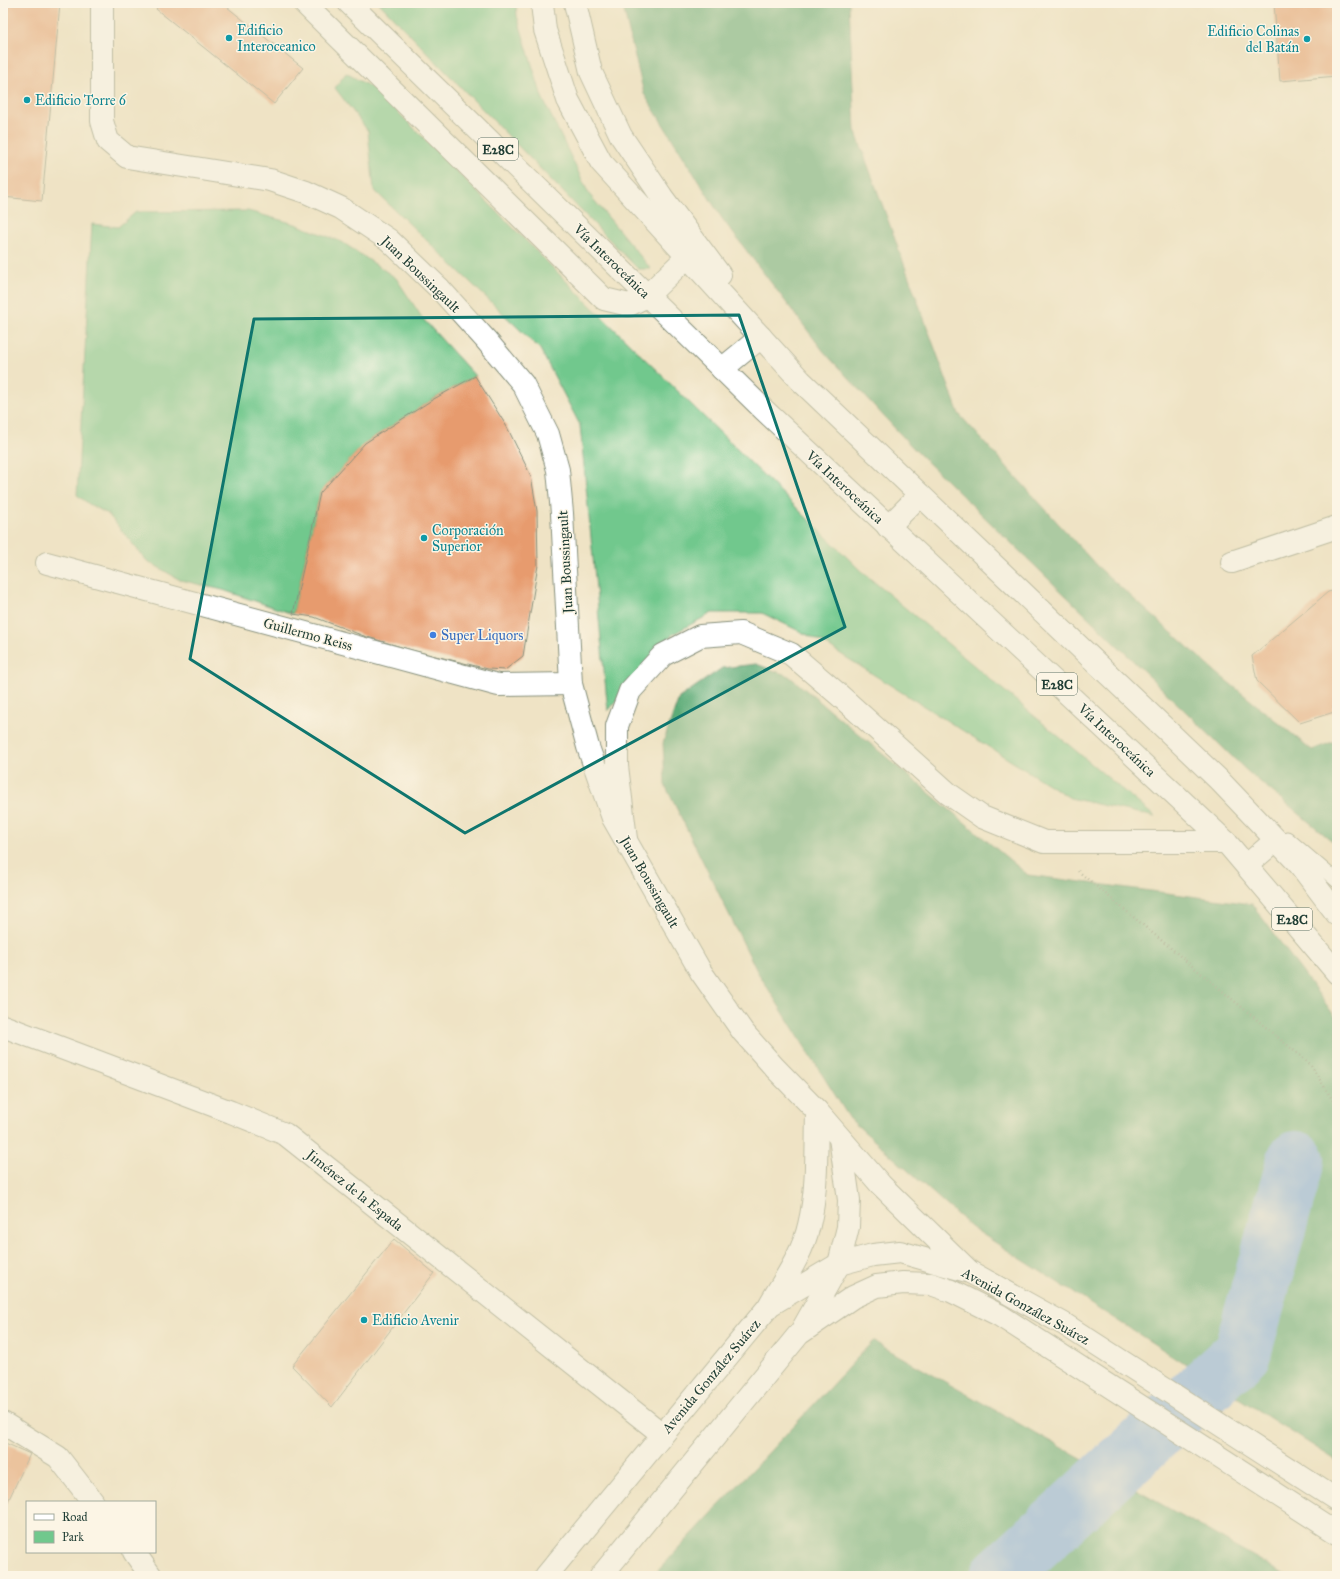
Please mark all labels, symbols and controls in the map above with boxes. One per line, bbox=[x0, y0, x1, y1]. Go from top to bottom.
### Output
place label: Edificio Interoceanico bbox=[237, 22, 316, 55]
place label: Edificio Colinas del Batán bbox=[1207, 23, 1299, 56]
marker: Edificio Interoceanico bbox=[224, 33, 234, 43]
marker: Edificio Colinas del Batán bbox=[1302, 34, 1312, 44]
place label: Edificio Torre 6 bbox=[35, 92, 127, 109]
marker: Edificio Torre 6 bbox=[22, 95, 32, 105]
road number: E28C bbox=[478, 138, 518, 160]
street label: Vía Interoceánica bbox=[569, 220, 653, 302]
street label: Juan Boussingault bbox=[375, 231, 464, 317]
street label: Vía Interoceánica bbox=[802, 447, 887, 528]
street label: Juan Boussingault bbox=[554, 510, 578, 616]
place label: Corporación Superior bbox=[432, 522, 504, 555]
marker: Corporación Superior bbox=[419, 533, 429, 543]
street label: Guillermo Reiss bbox=[261, 614, 354, 655]
place label: Super Liquors bbox=[441, 627, 523, 645]
marker: Super Liquors bbox=[428, 630, 438, 640]
road number: E28C bbox=[1037, 673, 1077, 695]
street label: Vía Interoceánica bbox=[1074, 700, 1159, 781]
street label: Juan Boussingault bbox=[614, 831, 683, 932]
road number: E28C bbox=[1272, 908, 1312, 930]
street label: Jiménez de la Espada bbox=[301, 1145, 407, 1235]
street label: Avenida González Suárez bbox=[958, 1264, 1093, 1349]
place label: Edificio Avenir bbox=[372, 1312, 460, 1329]
marker: Edificio Avenir bbox=[359, 1315, 369, 1325]
street label: Avenida González Suárez bbox=[658, 1315, 764, 1438]
legend bbox=[26, 1501, 156, 1553]
text: Road bbox=[62, 1510, 88, 1524]
text: Park bbox=[62, 1530, 84, 1544]

